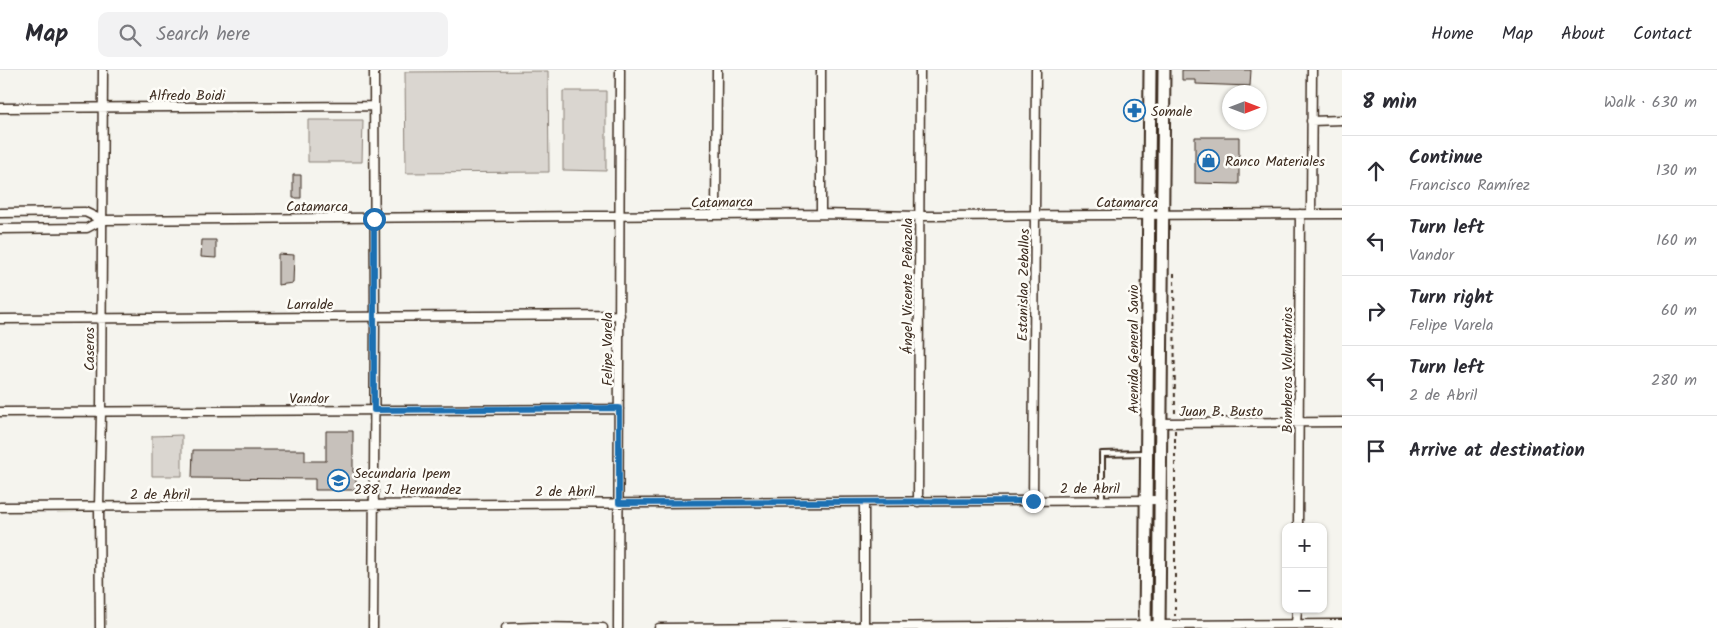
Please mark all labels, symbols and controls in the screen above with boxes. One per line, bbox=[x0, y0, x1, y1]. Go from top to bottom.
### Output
search box bbox=[98, 12, 448, 57]
text: Map bbox=[25, 15, 68, 54]
text: Search here bbox=[156, 20, 250, 50]
text: Home bbox=[1431, 20, 1474, 49]
text: Map bbox=[1502, 20, 1533, 49]
text: About bbox=[1561, 20, 1605, 49]
text: Contact bbox=[1633, 20, 1692, 49]
icon: search bbox=[116, 21, 144, 49]
street label: Alfredo Boidi bbox=[149, 85, 226, 107]
north arrow bbox=[1222, 85, 1267, 130]
text: 8 min bbox=[1362, 86, 1417, 119]
text: Walk · 630 m bbox=[1604, 90, 1697, 115]
pharmacy icon: Somale bbox=[1123, 99, 1147, 123]
place label: Somale bbox=[1151, 101, 1193, 123]
text: Continue bbox=[1409, 143, 1482, 173]
shop icon: Ranco Materiales bbox=[1197, 149, 1221, 173]
place label: Ranco Materiales bbox=[1225, 151, 1325, 173]
icon: ahead bbox=[1362, 157, 1390, 185]
text: 130 m bbox=[1656, 158, 1697, 183]
text: Francisco Ramírez bbox=[1409, 173, 1530, 198]
street label: Catamarca bbox=[691, 191, 753, 215]
street label: Catamarca bbox=[1096, 192, 1158, 214]
street label: Catamarca bbox=[286, 196, 348, 218]
route start bbox=[363, 208, 386, 231]
text: Turn left bbox=[1409, 213, 1484, 243]
street label: Ángel Vicente Peñazola bbox=[897, 218, 919, 354]
icon: left bbox=[1362, 227, 1390, 255]
street label: Estanislao Zeballos bbox=[1012, 228, 1036, 342]
text: 160 m bbox=[1656, 228, 1697, 253]
text: Vandor bbox=[1409, 243, 1454, 268]
text: Turn right bbox=[1409, 283, 1494, 313]
street label: Avenida General Savio bbox=[1123, 284, 1145, 414]
street label: Larralde bbox=[287, 294, 334, 316]
icon: right bbox=[1362, 297, 1390, 325]
text: 60 m bbox=[1661, 298, 1697, 323]
street label: Bomberos Voluntarios bbox=[1277, 307, 1299, 433]
street label: Felipe Varela bbox=[597, 312, 619, 386]
text: Felipe Varela bbox=[1409, 313, 1494, 338]
street label: Caseros bbox=[79, 327, 101, 371]
text: Turn left bbox=[1409, 353, 1484, 383]
icon: left bbox=[1362, 367, 1390, 395]
text: 280 m bbox=[1651, 368, 1697, 393]
text: 2 de Abril bbox=[1409, 383, 1477, 408]
street label: Vandor bbox=[289, 388, 330, 410]
street label: Juan B. Busto bbox=[1179, 401, 1263, 423]
text: Arrive at destination bbox=[1409, 436, 1585, 466]
icon: arrive bbox=[1362, 437, 1390, 465]
place label: Secundaria Ipem 288 J. Hernandez bbox=[354, 463, 461, 501]
school or university icon: Secundaria Ipem 288 J. Hernandez bbox=[326, 469, 350, 493]
street label: 2 de Abril bbox=[1060, 478, 1121, 500]
street label: 2 de Abril bbox=[535, 481, 596, 503]
street label: 2 de Abril bbox=[130, 484, 191, 506]
route end bbox=[1022, 490, 1045, 513]
map controls bbox=[1282, 523, 1327, 613]
button: + bbox=[1282, 523, 1327, 568]
button: − bbox=[1282, 568, 1327, 613]

